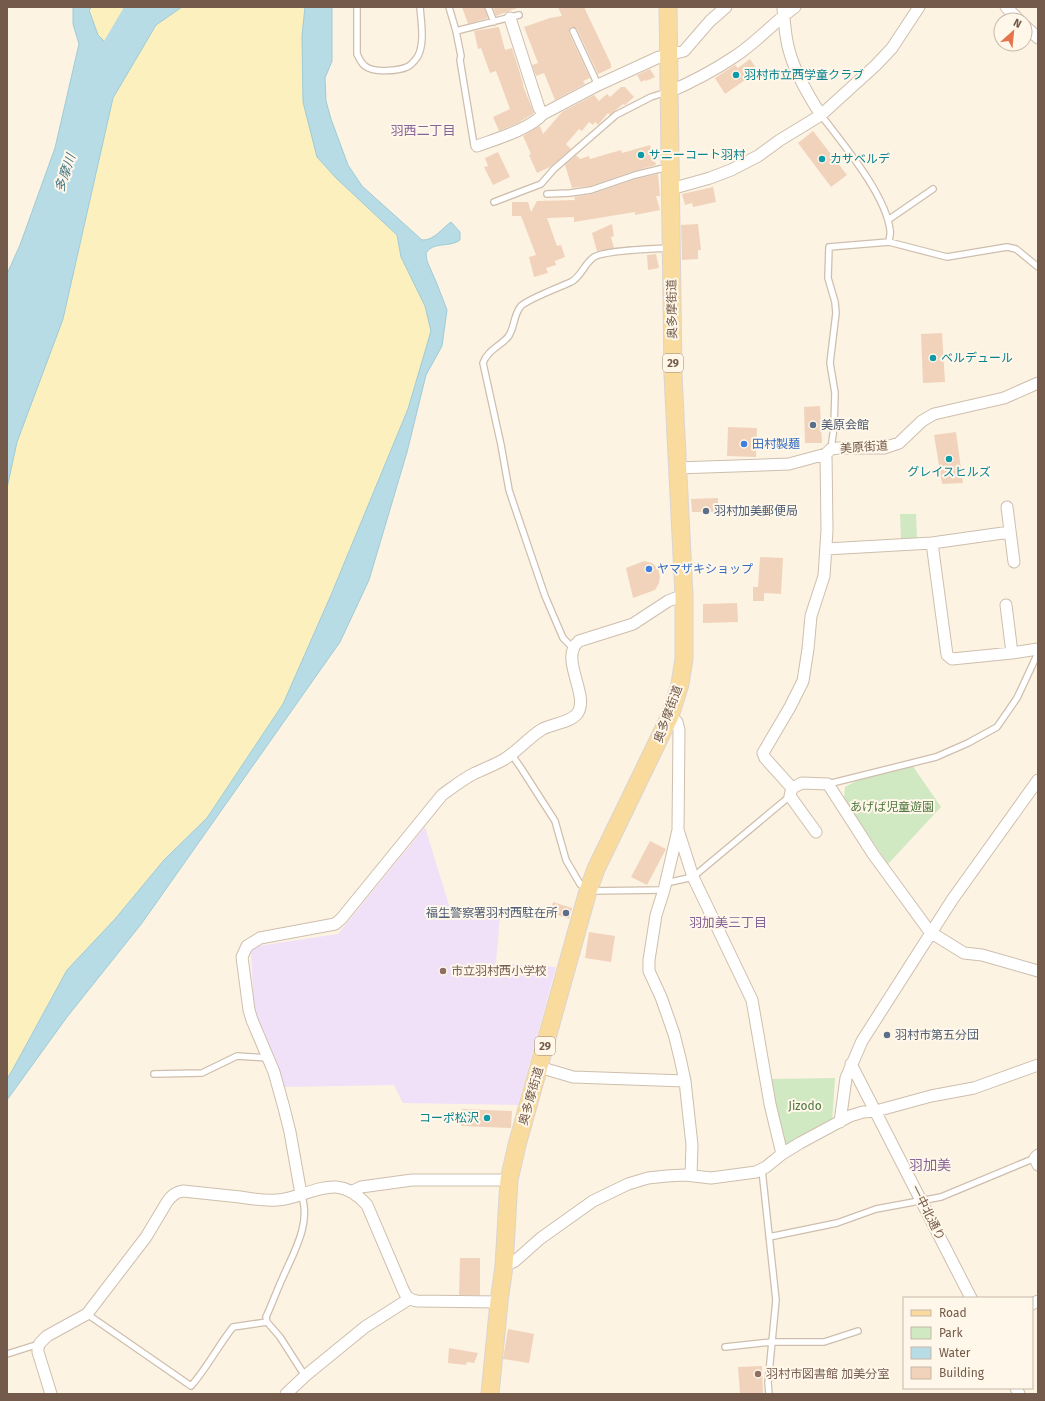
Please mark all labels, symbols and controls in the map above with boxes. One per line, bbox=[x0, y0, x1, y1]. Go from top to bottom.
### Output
north arrow bbox=[993, 12, 1033, 52]
text: N bbox=[1011, 16, 1024, 31]
place label: 羽村市立西学童クラブ bbox=[744, 68, 864, 82]
marker: 羽村市立西学童クラブ bbox=[731, 70, 741, 80]
district label: 羽西二丁目 bbox=[390, 123, 456, 138]
place label: サニーコート羽村 bbox=[649, 148, 746, 162]
water label: 多摩川 bbox=[52, 150, 79, 194]
marker: サニーコート羽村 bbox=[636, 150, 646, 160]
place label: カサベルデ bbox=[830, 152, 890, 166]
marker: カサベルデ bbox=[817, 154, 827, 164]
street label: 奥多摩街道 bbox=[664, 279, 680, 339]
place label: ベルデュール bbox=[941, 351, 1013, 365]
marker: ベルデュール bbox=[928, 353, 938, 363]
road number: 29 bbox=[663, 354, 683, 372]
place label: 美原会館 bbox=[821, 418, 869, 432]
marker: 美原会館 bbox=[808, 420, 818, 430]
place label: 田村製麺 bbox=[752, 437, 800, 451]
street label: 美原街道 bbox=[840, 438, 888, 456]
marker: 田村製麺 bbox=[739, 439, 749, 449]
marker: グレイスヒルズ bbox=[944, 454, 954, 464]
place label: グレイスヒルズ bbox=[907, 465, 991, 479]
place label: 羽村加美郵便局 bbox=[714, 504, 798, 518]
marker: 羽村加美郵便局 bbox=[701, 506, 711, 516]
place label: ヤマザキショップ bbox=[657, 562, 753, 576]
marker: ヤマザキショップ bbox=[644, 564, 654, 574]
street label: 奥多摩街道 bbox=[651, 683, 685, 745]
park label: あげば児童遊園 bbox=[850, 800, 934, 814]
place label: 福生警察署羽村西駐在所 bbox=[426, 906, 558, 920]
marker: 福生警察署羽村西駐在所 bbox=[561, 908, 571, 918]
district label: 羽加美三丁目 bbox=[689, 915, 767, 930]
place label: 市立羽村西小学校 bbox=[451, 964, 547, 978]
marker: 市立羽村西小学校 bbox=[438, 966, 448, 976]
place label: 羽村市第五分団 bbox=[895, 1028, 979, 1042]
marker: 羽村市第五分団 bbox=[882, 1030, 892, 1040]
road number: 29 bbox=[535, 1037, 555, 1055]
street label: 奥多摩街道 bbox=[516, 1065, 546, 1127]
park label: Jizodo bbox=[788, 1099, 822, 1113]
place label: コーポ松沢 bbox=[419, 1111, 479, 1125]
marker: コーポ松沢 bbox=[482, 1113, 492, 1123]
district label: 羽加美 bbox=[909, 1157, 951, 1174]
street label: 一中北通り bbox=[908, 1183, 948, 1243]
legend bbox=[903, 1297, 1033, 1389]
text: Road bbox=[939, 1306, 967, 1320]
text: Park bbox=[939, 1326, 963, 1340]
text: Water bbox=[939, 1346, 971, 1360]
text: Building bbox=[939, 1366, 985, 1380]
place label: 羽村市図書館 加美分室 bbox=[766, 1367, 889, 1381]
marker: 羽村市図書館 加美分室 bbox=[753, 1369, 763, 1379]

